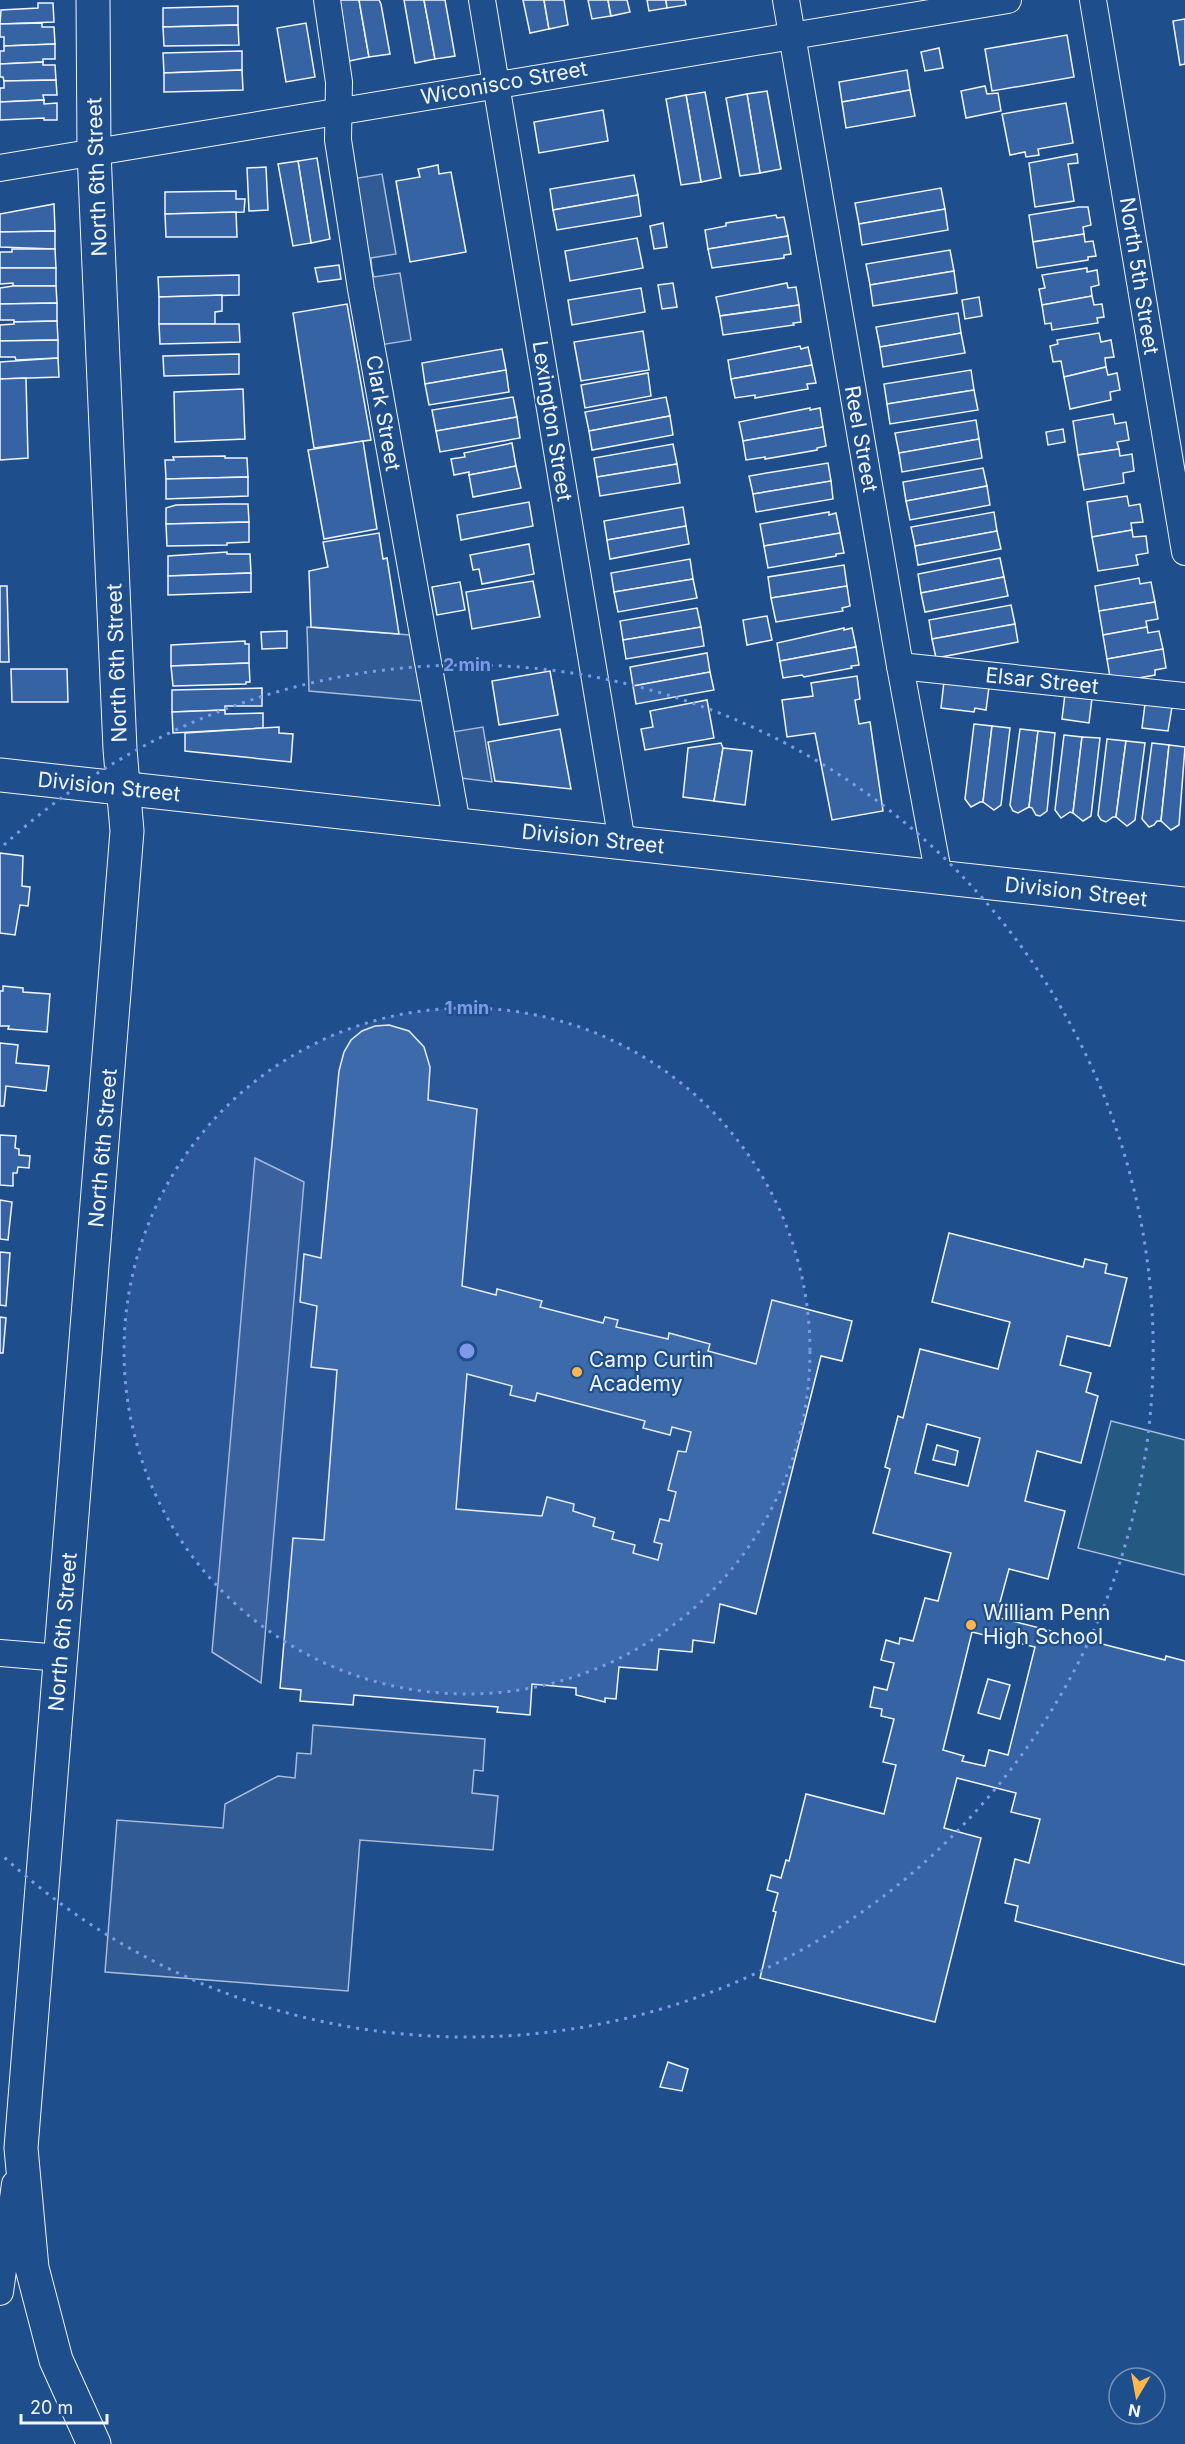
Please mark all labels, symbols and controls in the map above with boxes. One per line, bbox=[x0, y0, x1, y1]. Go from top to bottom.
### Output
street label: Wiconisco Street bbox=[419, 56, 589, 109]
street label: North 6th Street bbox=[81, 97, 112, 257]
street label: North 5th Street bbox=[1115, 195, 1164, 357]
street label: Lexington Street bbox=[527, 339, 578, 503]
street label: Clark Street bbox=[361, 353, 406, 473]
street label: Reel Street bbox=[840, 384, 883, 494]
street label: North 6th Street bbox=[101, 583, 132, 743]
text: 2 min bbox=[443, 654, 491, 675]
street label: Elsar Street bbox=[984, 662, 1100, 699]
street label: Division Street bbox=[36, 767, 182, 806]
street label: Division Street bbox=[520, 819, 666, 858]
street label: Division Street bbox=[1003, 872, 1149, 911]
text: 1 min bbox=[445, 997, 489, 1018]
street label: North 6th Street bbox=[83, 1067, 122, 1228]
centre of rings bbox=[457, 1341, 477, 1361]
place label: Camp Curtin Academy bbox=[589, 1347, 714, 1396]
marker: Camp Curtin Academy bbox=[570, 1365, 584, 1379]
street label: North 6th Street bbox=[43, 1551, 82, 1712]
place label: William Penn High School bbox=[983, 1600, 1111, 1649]
marker: William Penn High School bbox=[964, 1618, 978, 1632]
north arrow bbox=[1107, 2366, 1167, 2426]
scale bar bbox=[21, 2387, 106, 2425]
text: 20 m bbox=[30, 2397, 73, 2418]
text: N bbox=[1127, 2400, 1142, 2422]

